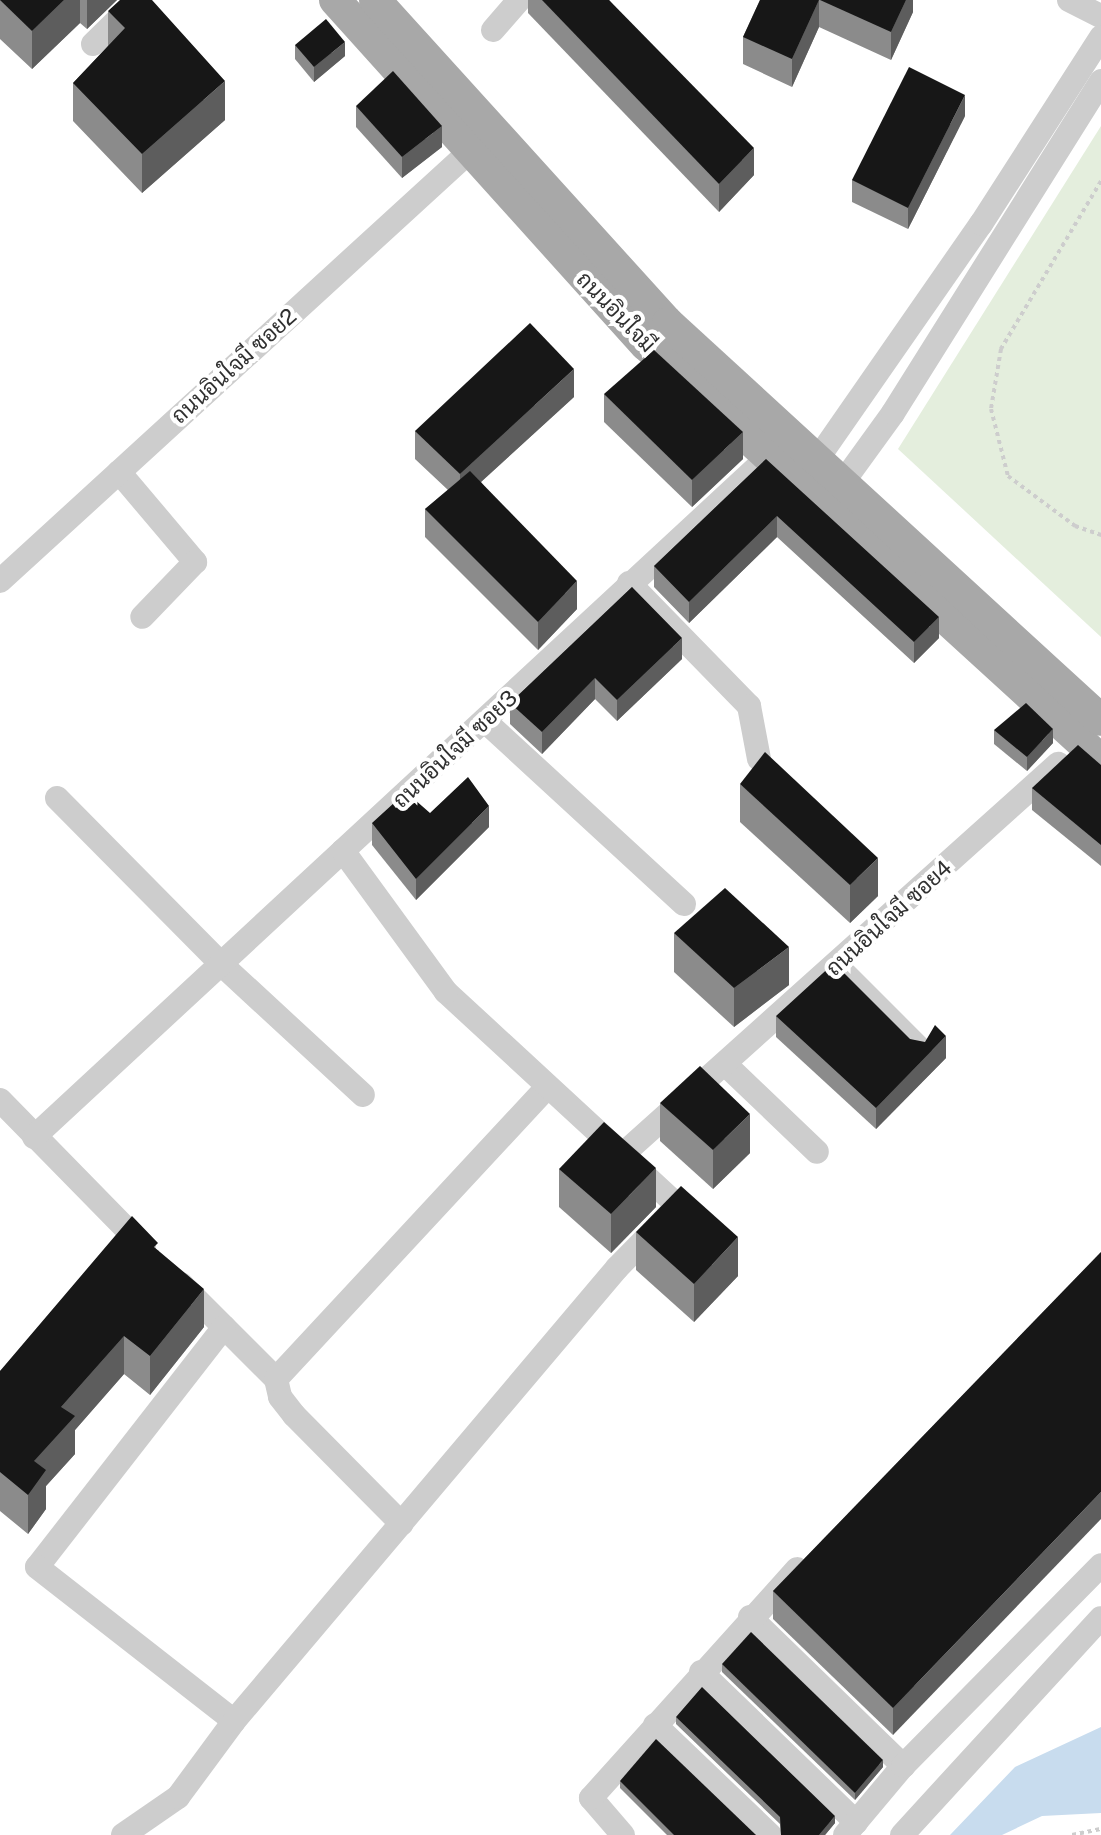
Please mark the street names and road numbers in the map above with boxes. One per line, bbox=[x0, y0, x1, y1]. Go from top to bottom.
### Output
street label: ถนนอินใจมี bbox=[571, 266, 661, 358]
street label: ถนนอินใจมี ซอย2 bbox=[166, 303, 302, 429]
street label: ถนนอินใจมี ซอย3 bbox=[387, 685, 523, 813]
street label: ถนนอินใจมี ซอย4 bbox=[821, 855, 957, 981]

